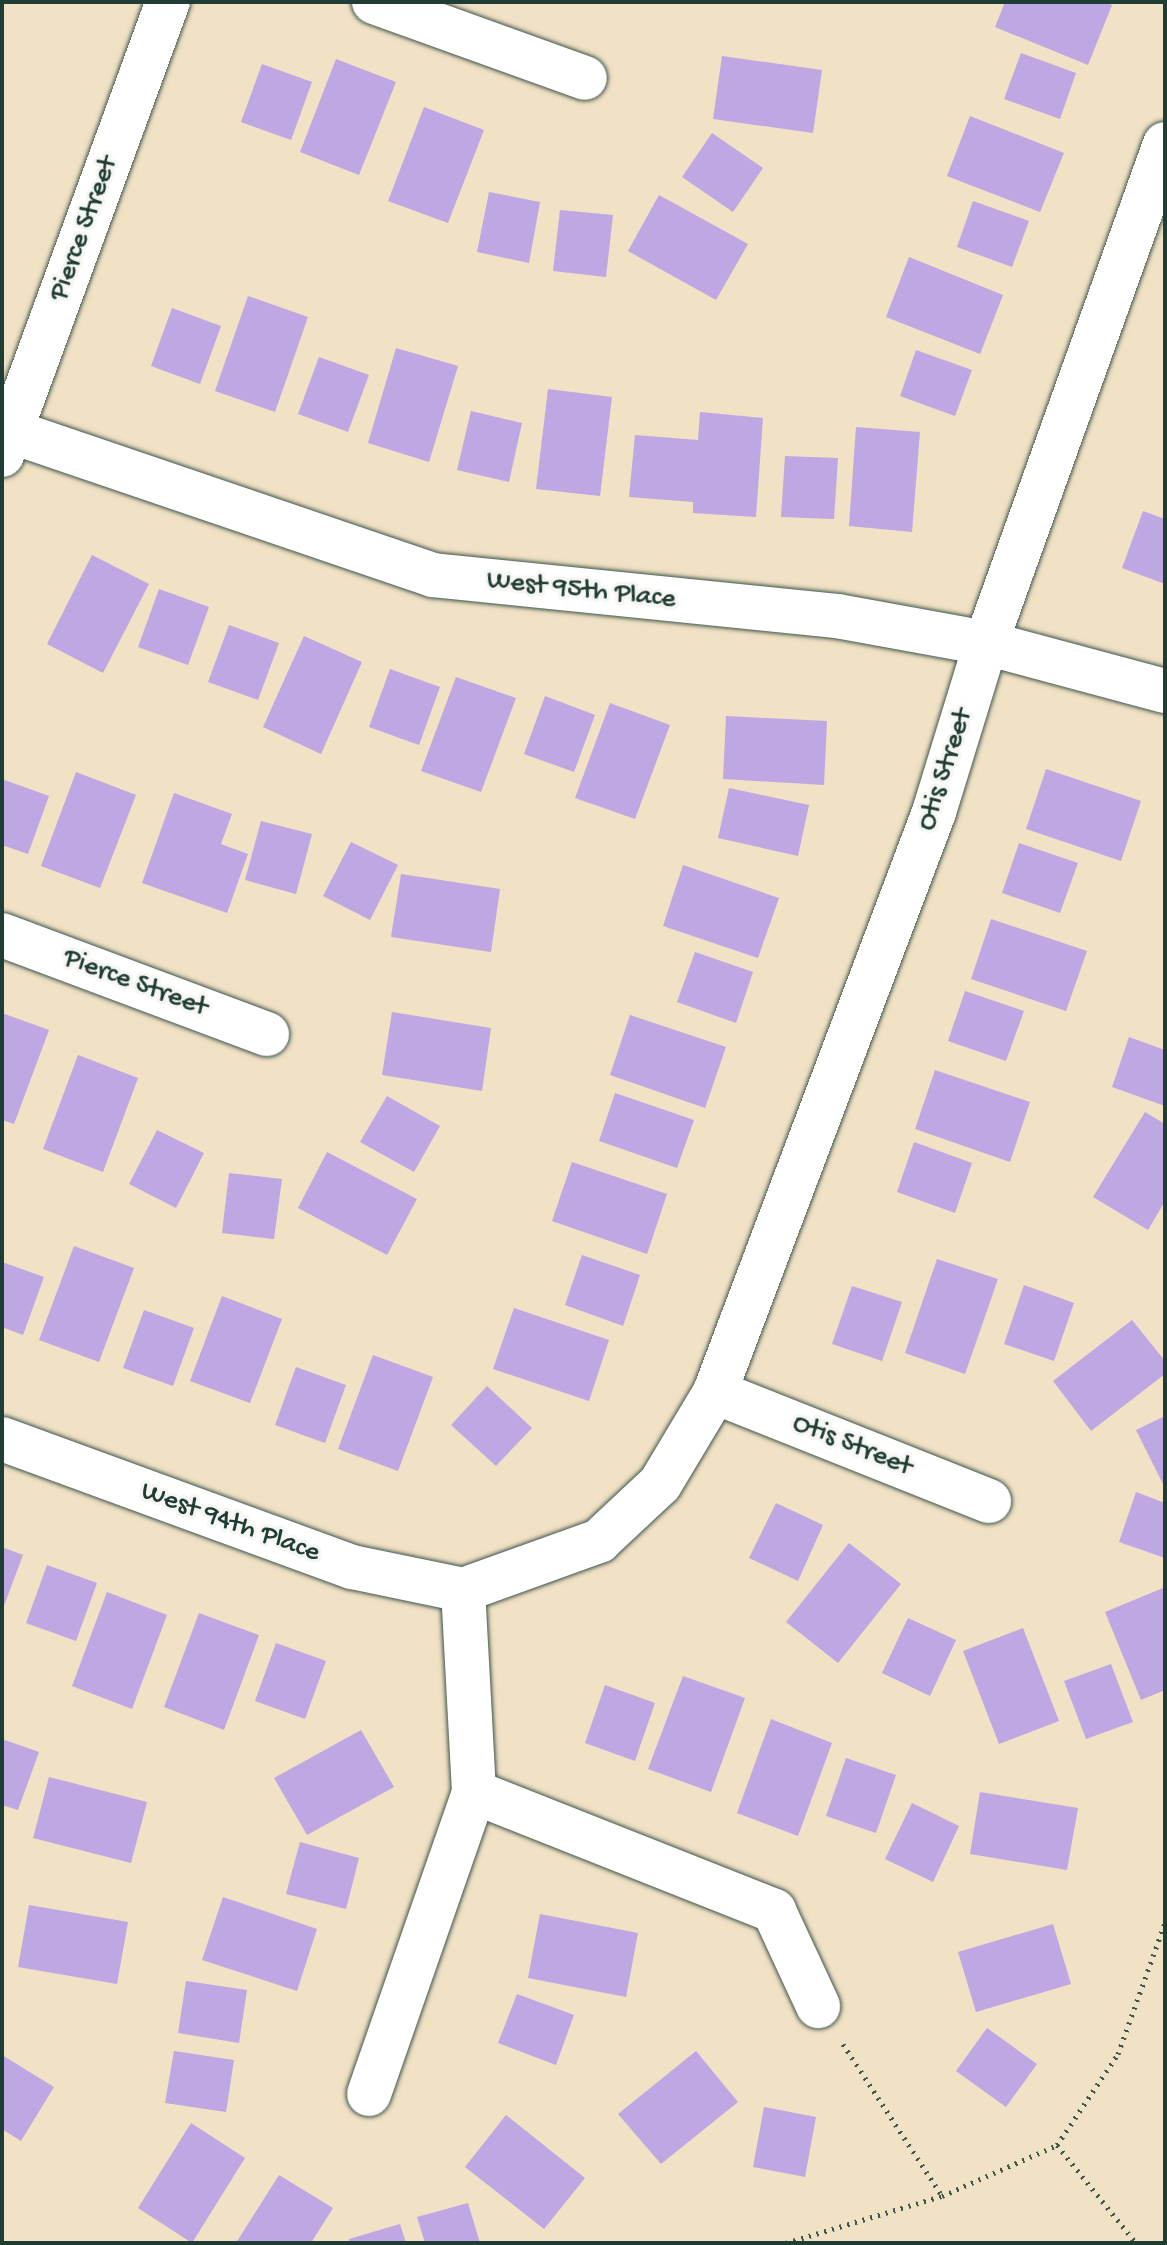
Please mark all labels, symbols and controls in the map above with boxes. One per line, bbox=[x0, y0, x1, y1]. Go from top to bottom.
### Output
street label: Pierce Street bbox=[43, 152, 127, 306]
street label: West 95th Place bbox=[485, 564, 677, 618]
street label: Otis Street bbox=[911, 705, 981, 835]
street label: Pierce Street bbox=[58, 942, 212, 1026]
street label: Otis Street bbox=[787, 1407, 917, 1485]
street label: West 94th Place bbox=[136, 1475, 324, 1571]

